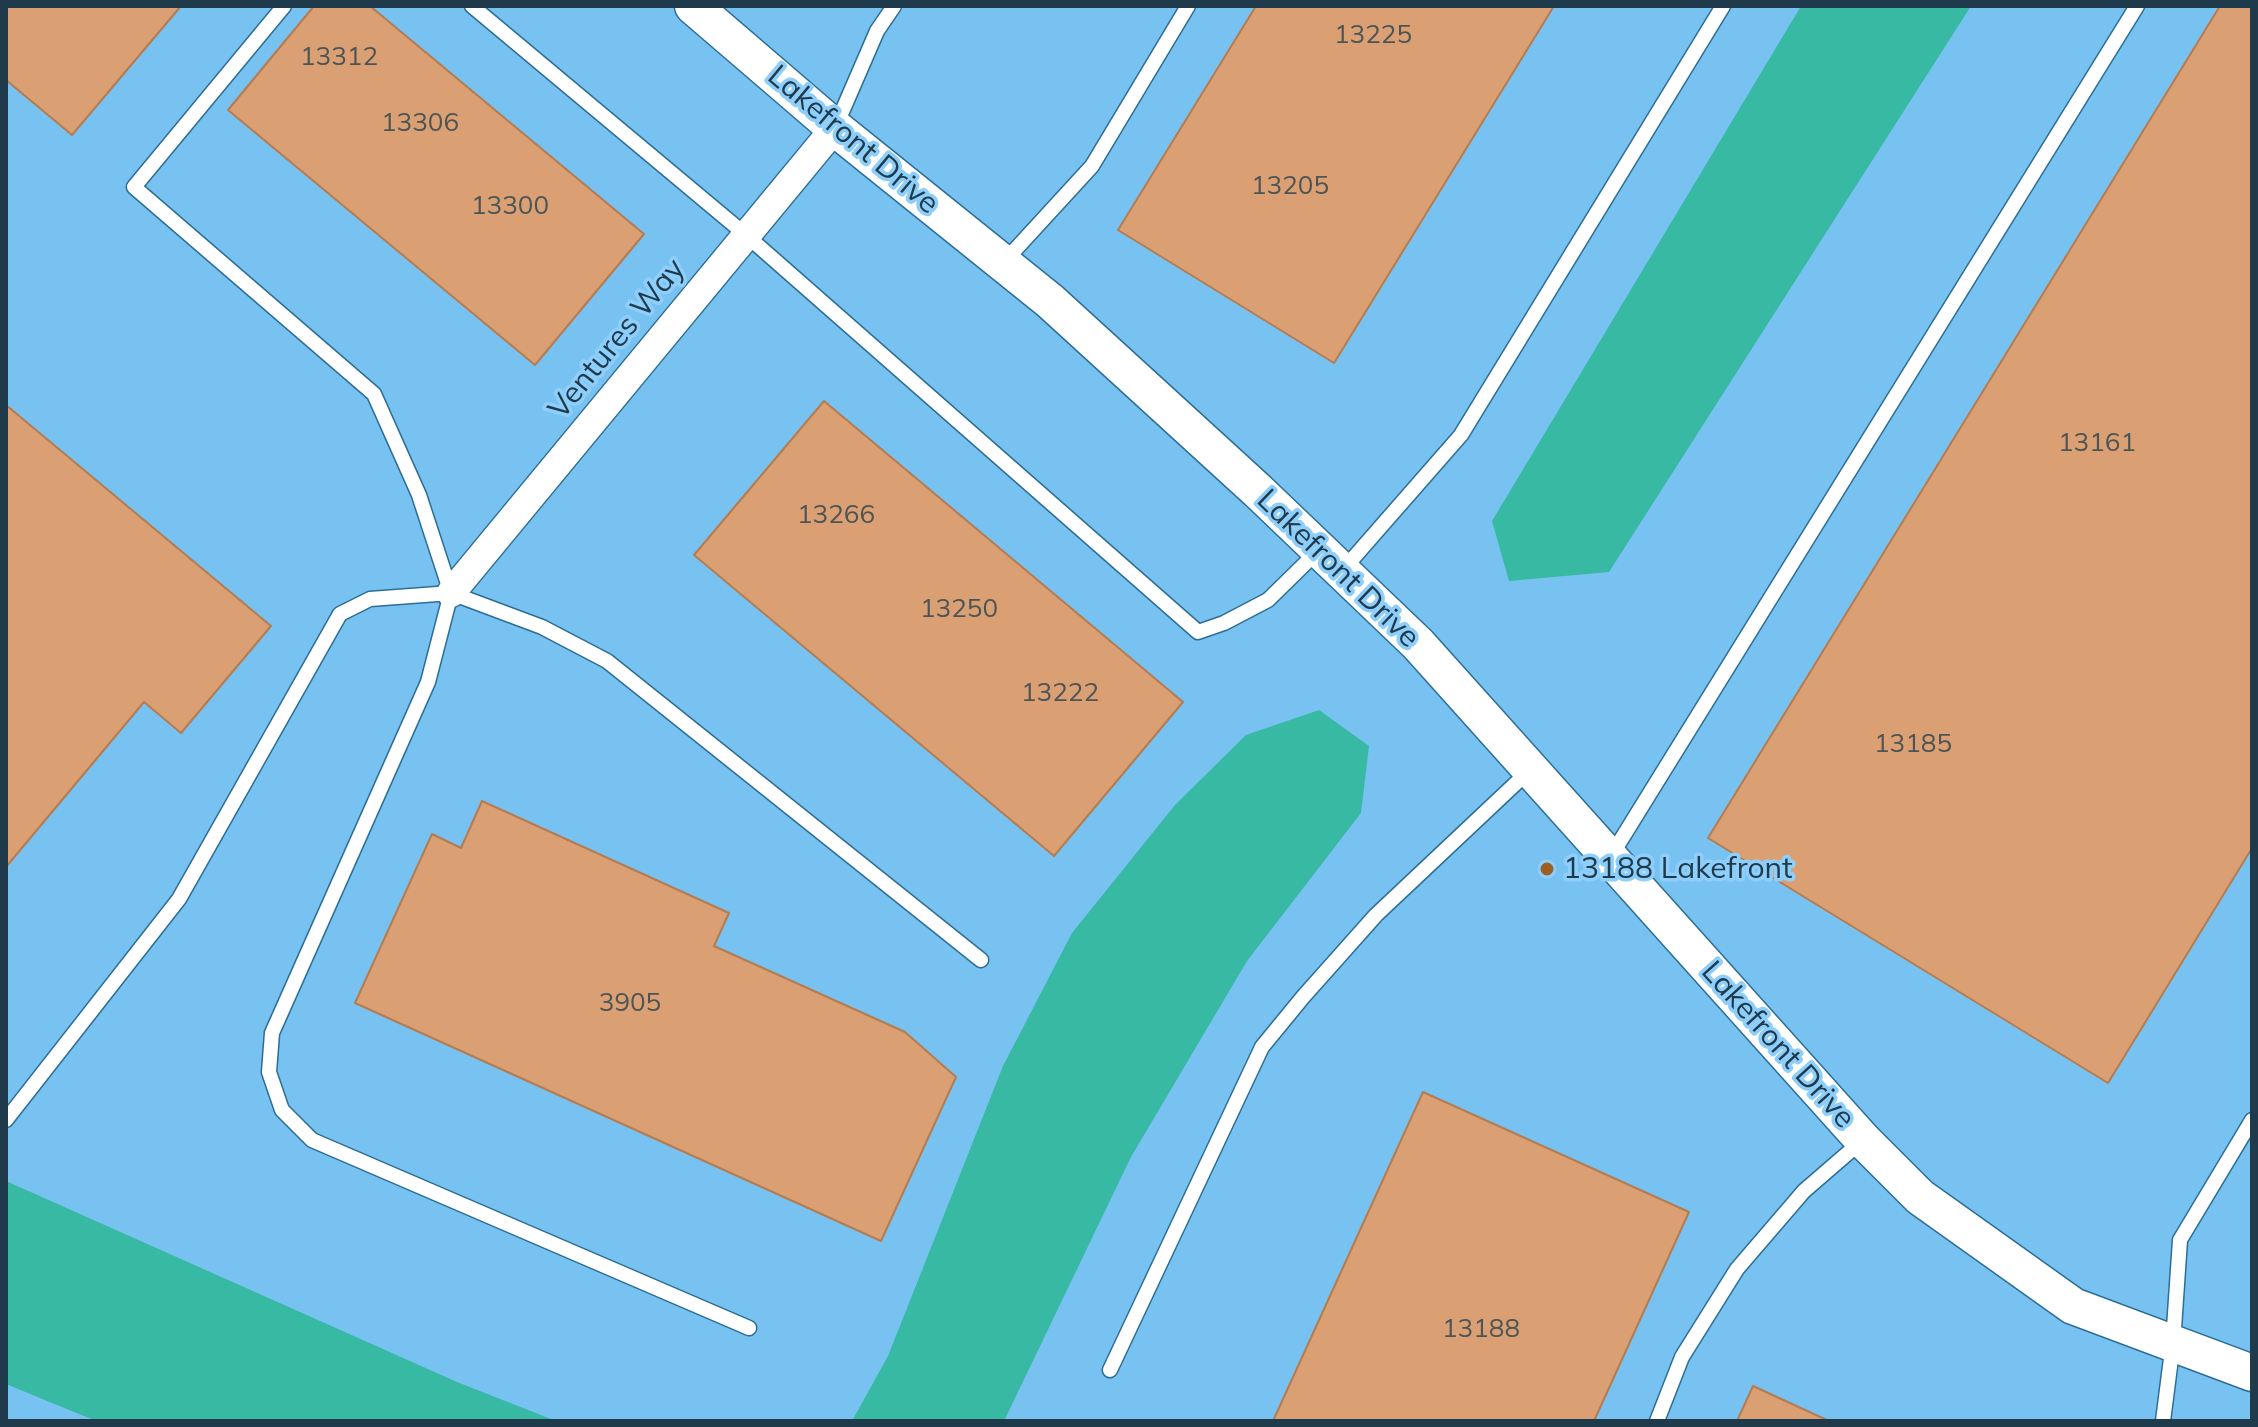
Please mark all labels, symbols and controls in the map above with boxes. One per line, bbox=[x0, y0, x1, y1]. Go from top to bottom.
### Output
house number: 13225 bbox=[1334, 19, 1412, 51]
house number: 13312 bbox=[300, 41, 378, 73]
street label: Lakefront Drive bbox=[760, 58, 946, 222]
house number: 13306 bbox=[381, 107, 459, 139]
house number: 13205 bbox=[1251, 170, 1329, 202]
house number: 13300 bbox=[471, 190, 549, 222]
street label: Ventures Way bbox=[541, 251, 693, 427]
house number: 13161 bbox=[2058, 427, 2136, 459]
street label: Lakefront Drive bbox=[1249, 482, 1427, 656]
house number: 13266 bbox=[797, 499, 875, 531]
house number: 13250 bbox=[920, 593, 998, 625]
house number: 13222 bbox=[1021, 677, 1099, 709]
house number: 13185 bbox=[1874, 728, 1952, 760]
place label: 13188 Lakefront bbox=[1563, 851, 1793, 887]
marker: 13188 Lakefront bbox=[1538, 860, 1556, 878]
street label: Lakefront Drive bbox=[1694, 954, 1862, 1136]
house number: 3905 bbox=[599, 987, 661, 1019]
house number: 13188 bbox=[1442, 1313, 1520, 1345]

